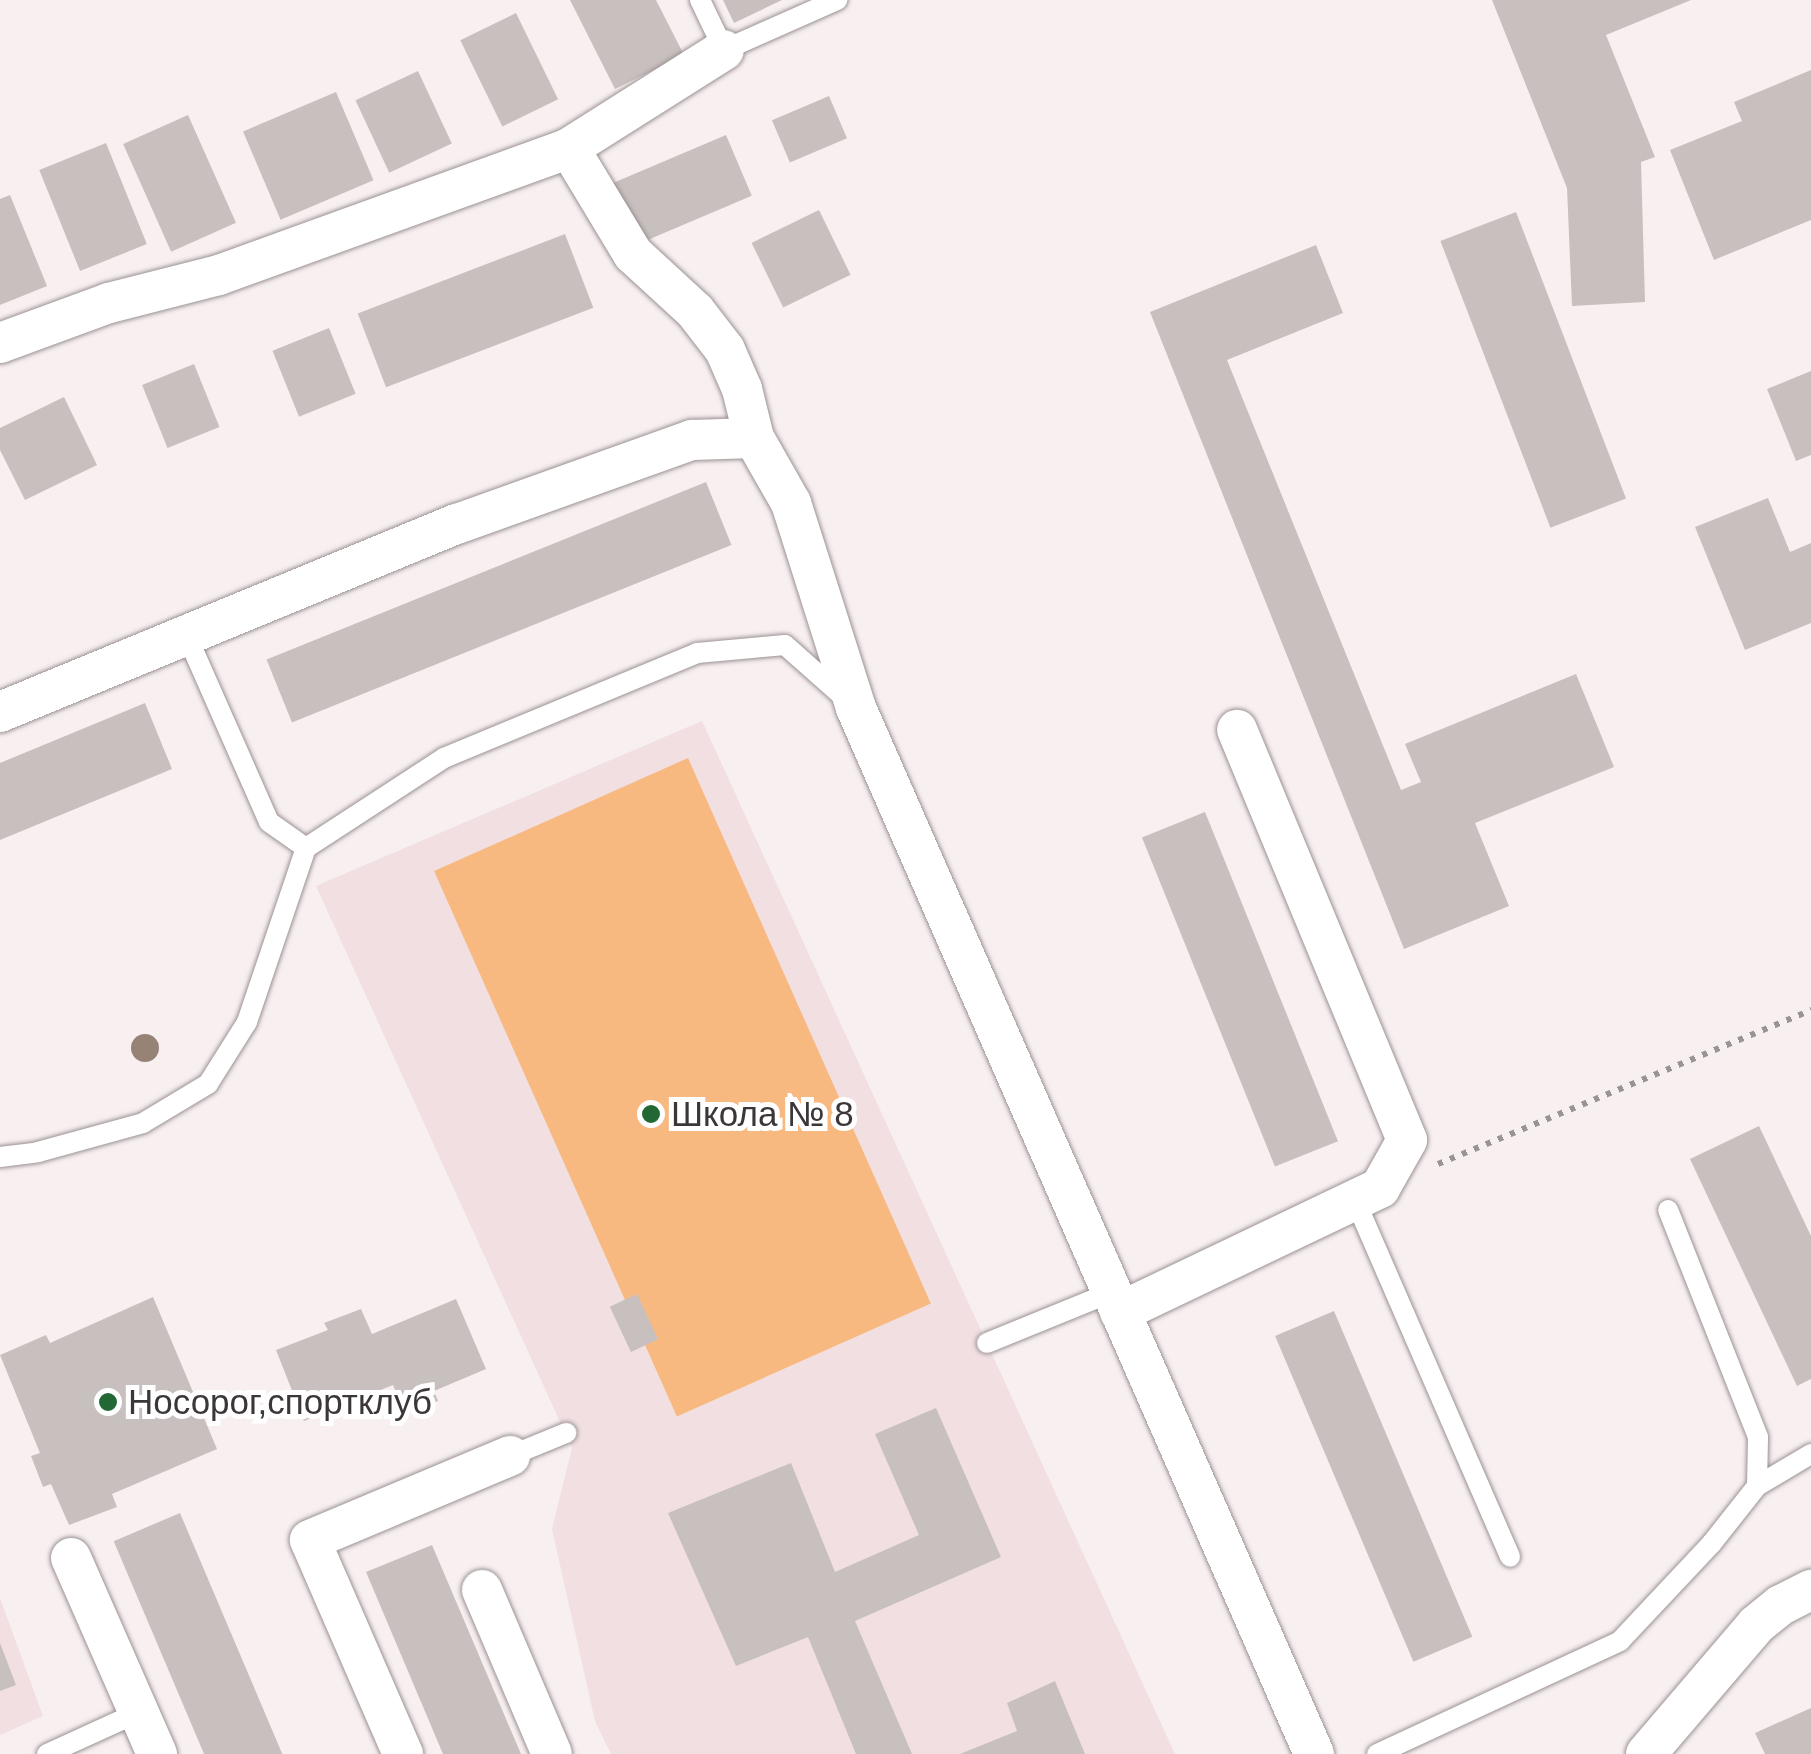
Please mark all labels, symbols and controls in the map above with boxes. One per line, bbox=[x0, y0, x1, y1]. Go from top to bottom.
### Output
place label: Школа № 8 bbox=[671, 1093, 854, 1135]
marker: Школа № 8 bbox=[640, 1103, 662, 1125]
place label: Носорог,спортклуб bbox=[128, 1381, 432, 1423]
marker: Носорог,спортклуб bbox=[97, 1391, 119, 1413]

